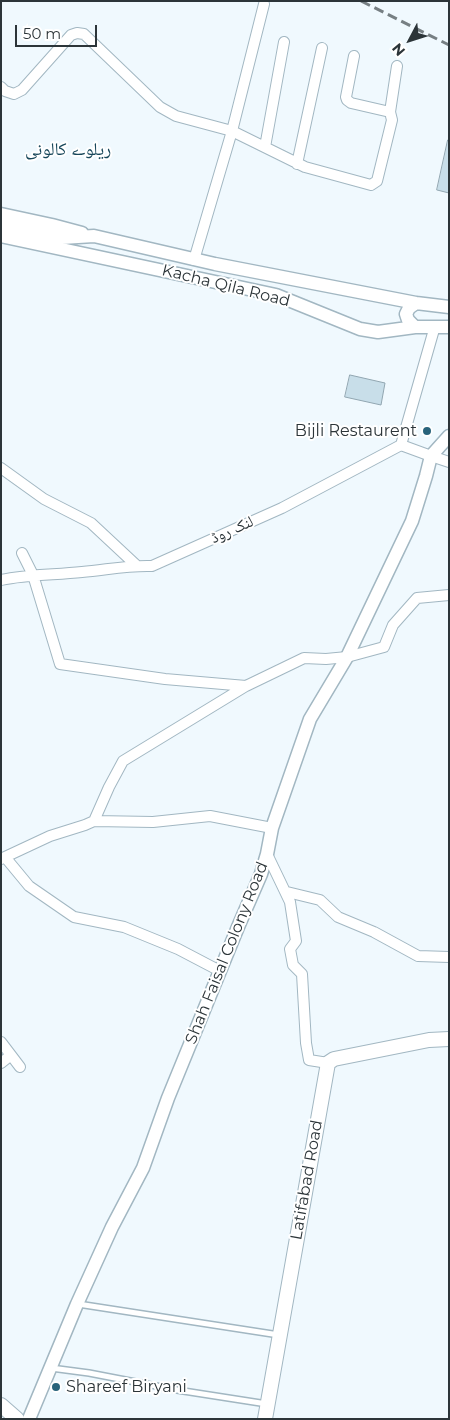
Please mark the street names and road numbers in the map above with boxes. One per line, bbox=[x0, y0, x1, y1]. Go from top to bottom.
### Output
street label: Kacha Qila Road bbox=[160, 261, 292, 311]
street label: لنک روڈ bbox=[208, 512, 256, 548]
street label: Shah Faisal Colony Road bbox=[182, 859, 272, 1047]
street label: Latifabad Road bbox=[287, 1119, 327, 1241]

